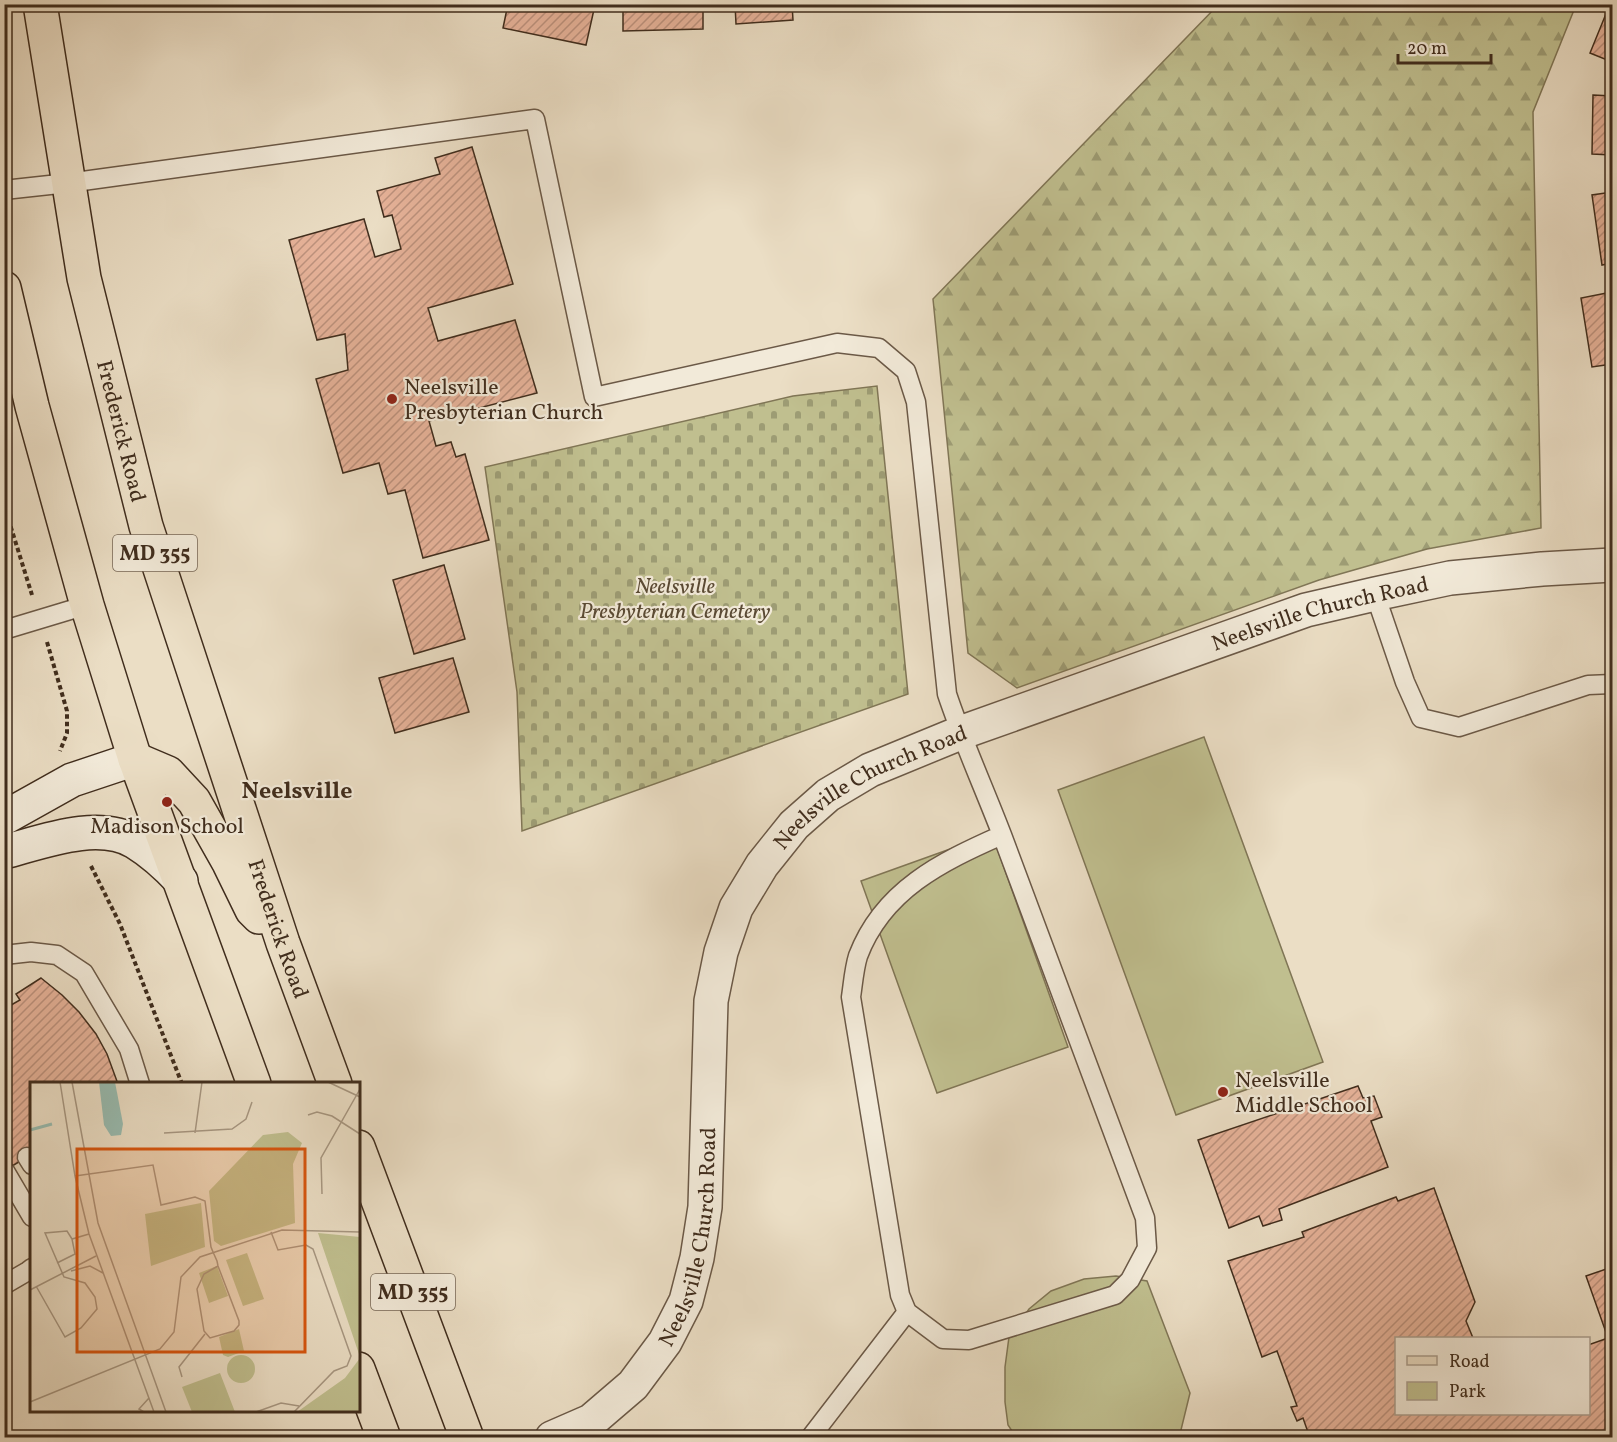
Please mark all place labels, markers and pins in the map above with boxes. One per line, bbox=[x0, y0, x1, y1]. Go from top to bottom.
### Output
place label: Neelsville Presbyterian Church bbox=[404, 373, 603, 429]
marker: Neelsville Presbyterian Church bbox=[385, 392, 399, 406]
marker: Madison School bbox=[160, 795, 174, 809]
place label: Madison School bbox=[90, 812, 244, 843]
place label: Neelsville Middle School bbox=[1235, 1066, 1373, 1122]
marker: Neelsville Middle School bbox=[1216, 1085, 1230, 1099]

